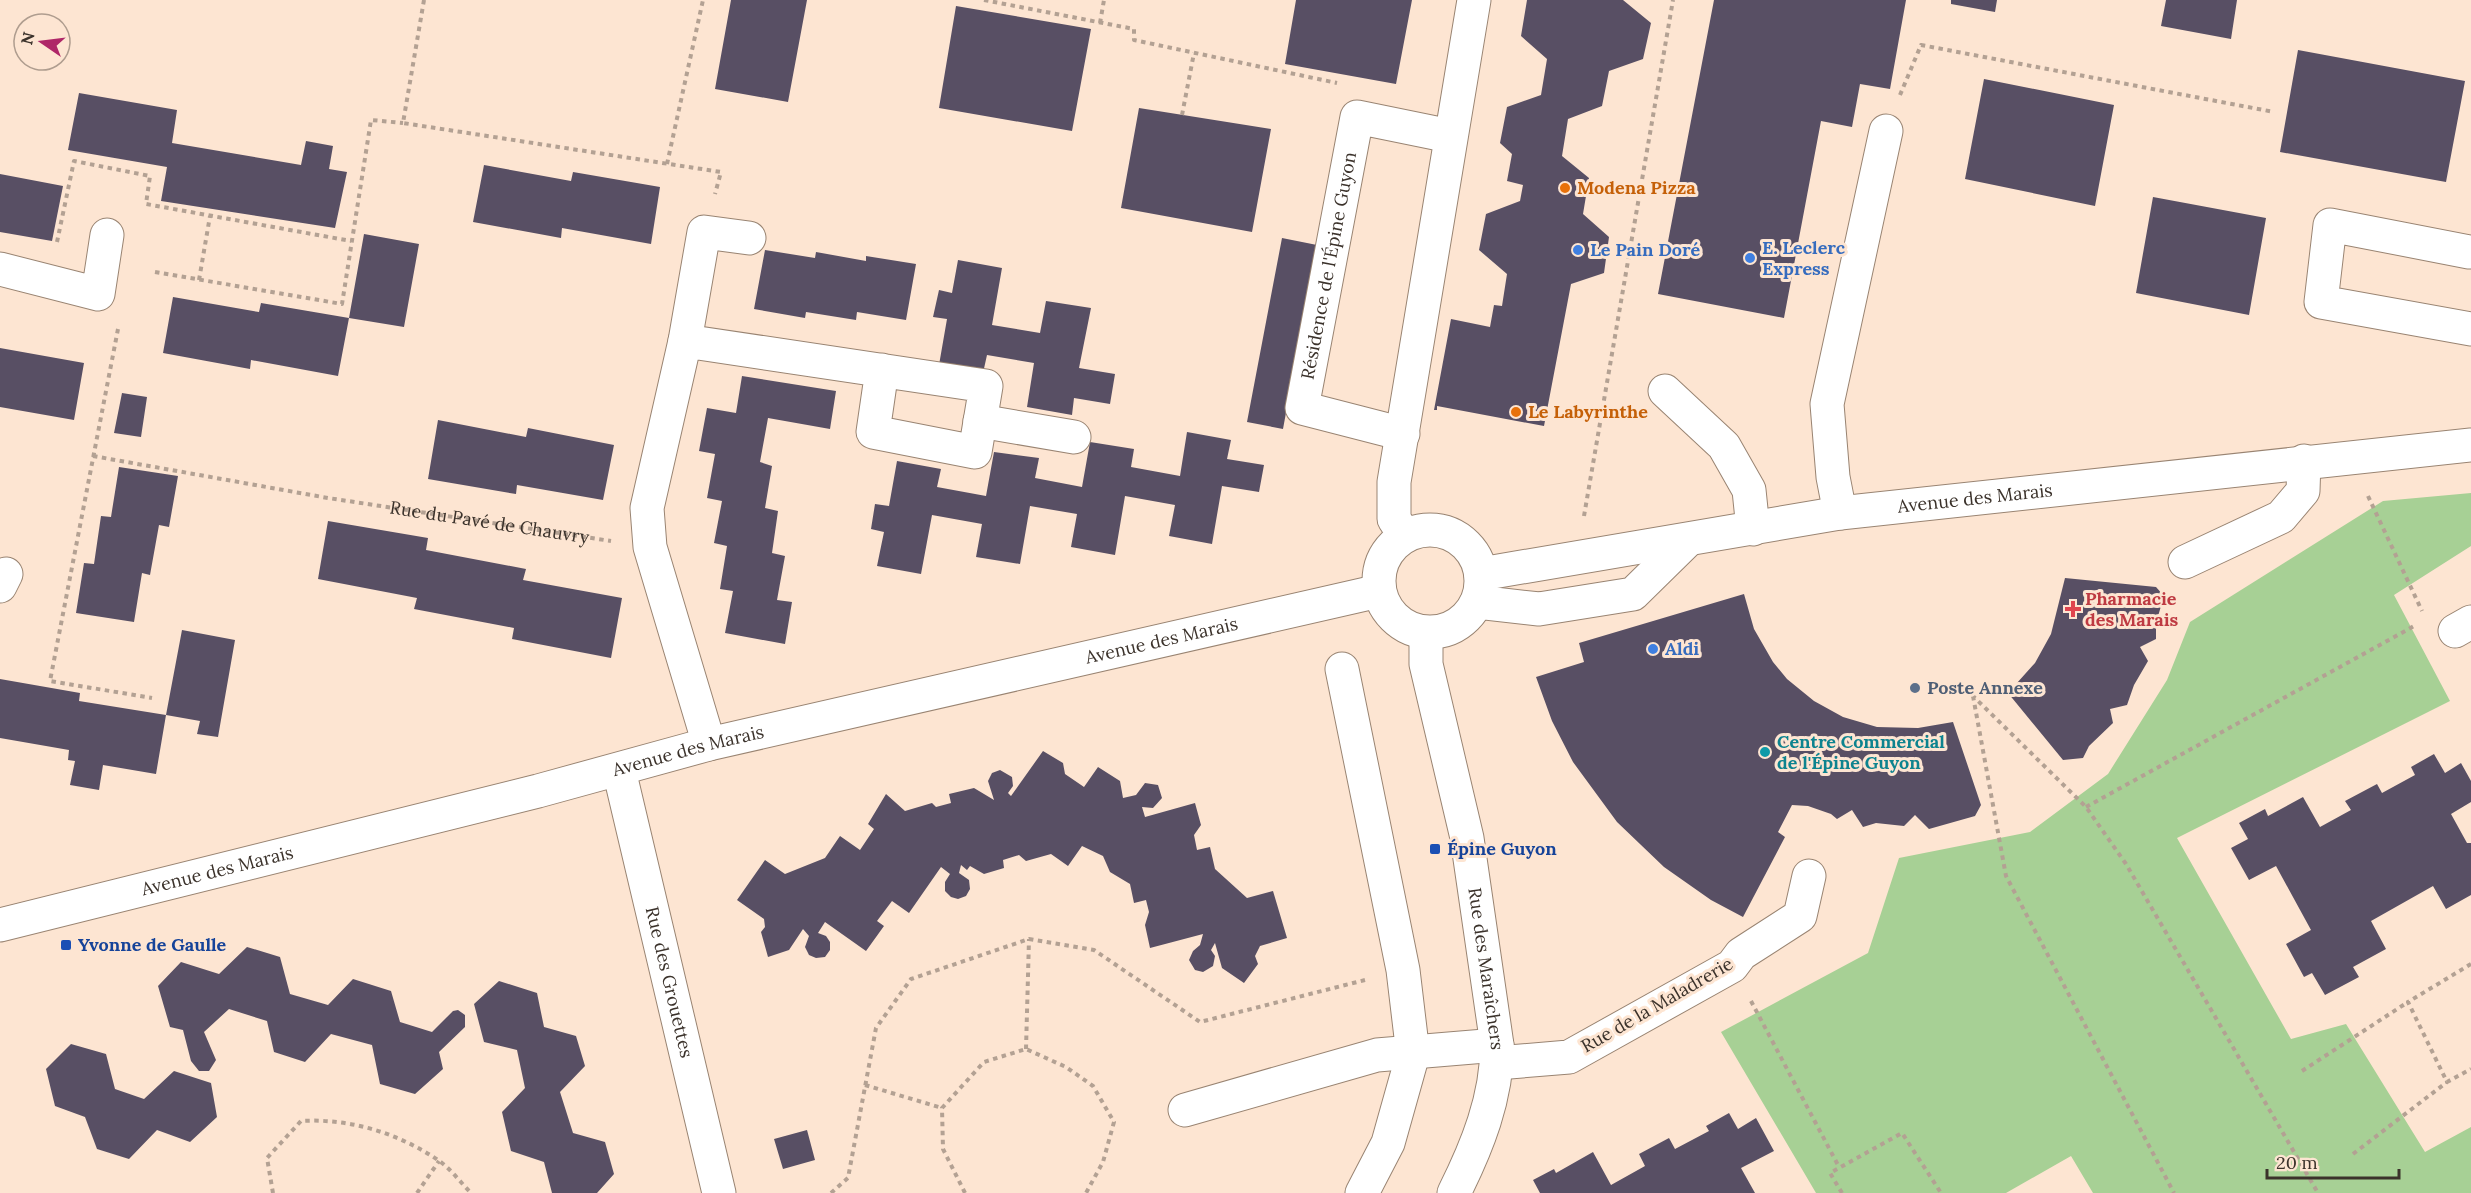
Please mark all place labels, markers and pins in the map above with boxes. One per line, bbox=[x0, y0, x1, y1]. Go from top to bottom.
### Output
place label: Modena Pizza bbox=[1577, 176, 1696, 199]
marker: Modena Pizza bbox=[1558, 181, 1572, 195]
place label: E. Leclerc Express bbox=[1762, 236, 1846, 280]
place label: Le Pain Doré bbox=[1590, 238, 1700, 261]
marker: Le Pain Doré bbox=[1571, 243, 1585, 257]
marker: E. Leclerc Express bbox=[1743, 251, 1757, 265]
place label: Le Labyrinthe bbox=[1528, 400, 1648, 423]
marker: Le Labyrinthe bbox=[1509, 405, 1523, 419]
place label: Pharmacie des Marais bbox=[2085, 587, 2179, 631]
marker: Pharmacie des Marais bbox=[2066, 602, 2080, 616]
place label: Aldi bbox=[1665, 637, 1699, 660]
marker: Aldi bbox=[1646, 642, 1660, 656]
place label: Poste Annexe bbox=[1927, 676, 2043, 699]
marker: Poste Annexe bbox=[1908, 681, 1922, 695]
place label: Centre Commercial de l'Épine Guyon bbox=[1777, 730, 1945, 774]
marker: Centre Commercial de l'Épine Guyon bbox=[1758, 745, 1772, 759]
place label: Épine Guyon bbox=[1447, 837, 1557, 860]
marker: Épine Guyon bbox=[1428, 842, 1442, 856]
place label: Yvonne de Gaulle bbox=[78, 933, 227, 956]
marker: Yvonne de Gaulle bbox=[59, 938, 73, 952]

